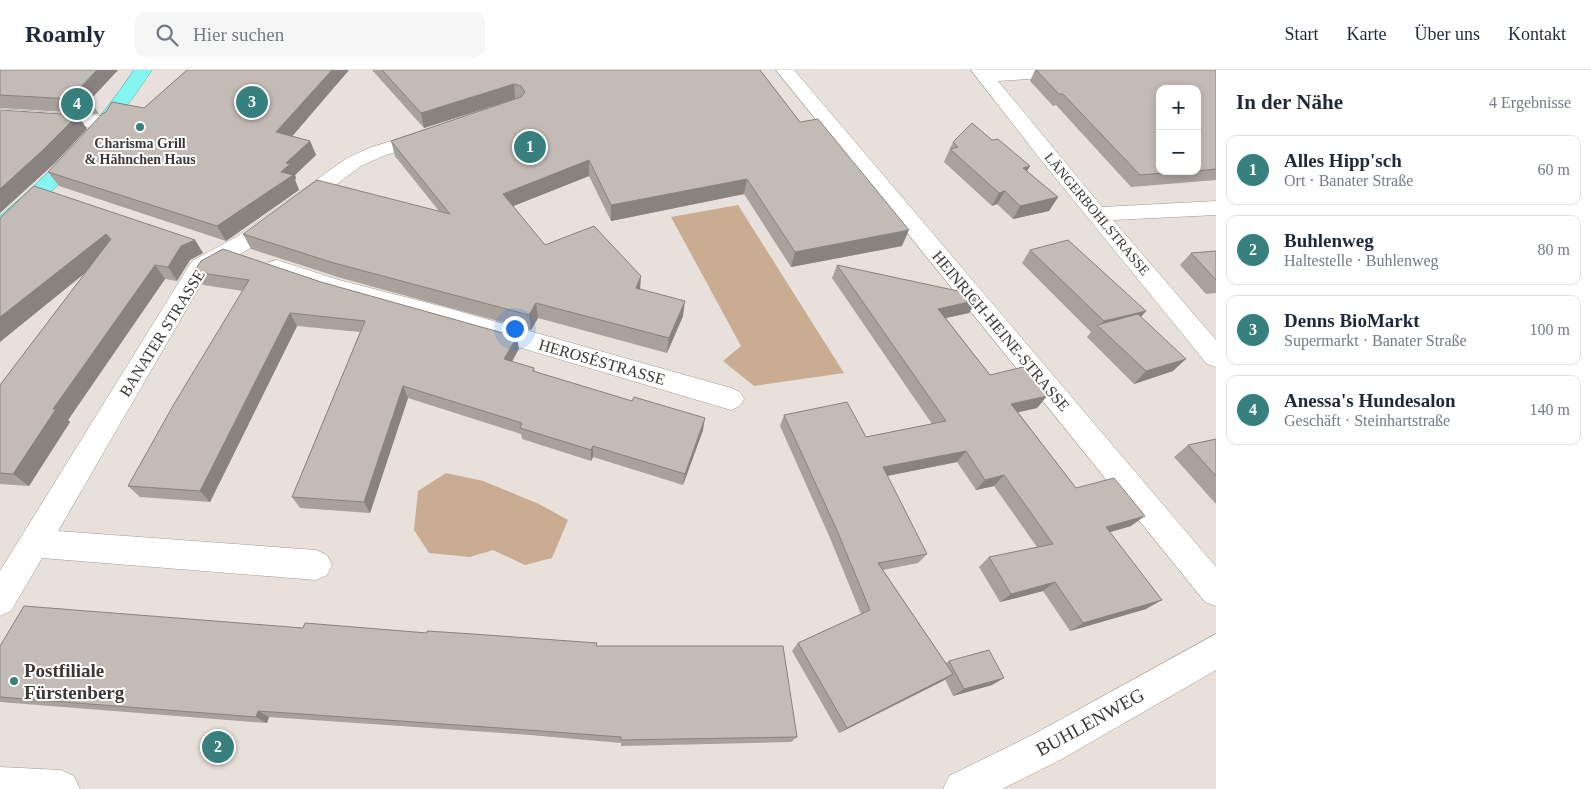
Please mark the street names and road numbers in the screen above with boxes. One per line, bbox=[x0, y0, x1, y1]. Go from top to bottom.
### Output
street label: LÄNGERBOHLSTRASSE bbox=[1042, 149, 1153, 278]
street label: HEINRICH-HEINE-STRASSE bbox=[929, 248, 1073, 414]
street label: BANATER STRASSE bbox=[116, 266, 208, 400]
street label: HEROSÉSTRASSE bbox=[537, 335, 667, 388]
street label: BUHLENWEG bbox=[1032, 684, 1148, 760]

